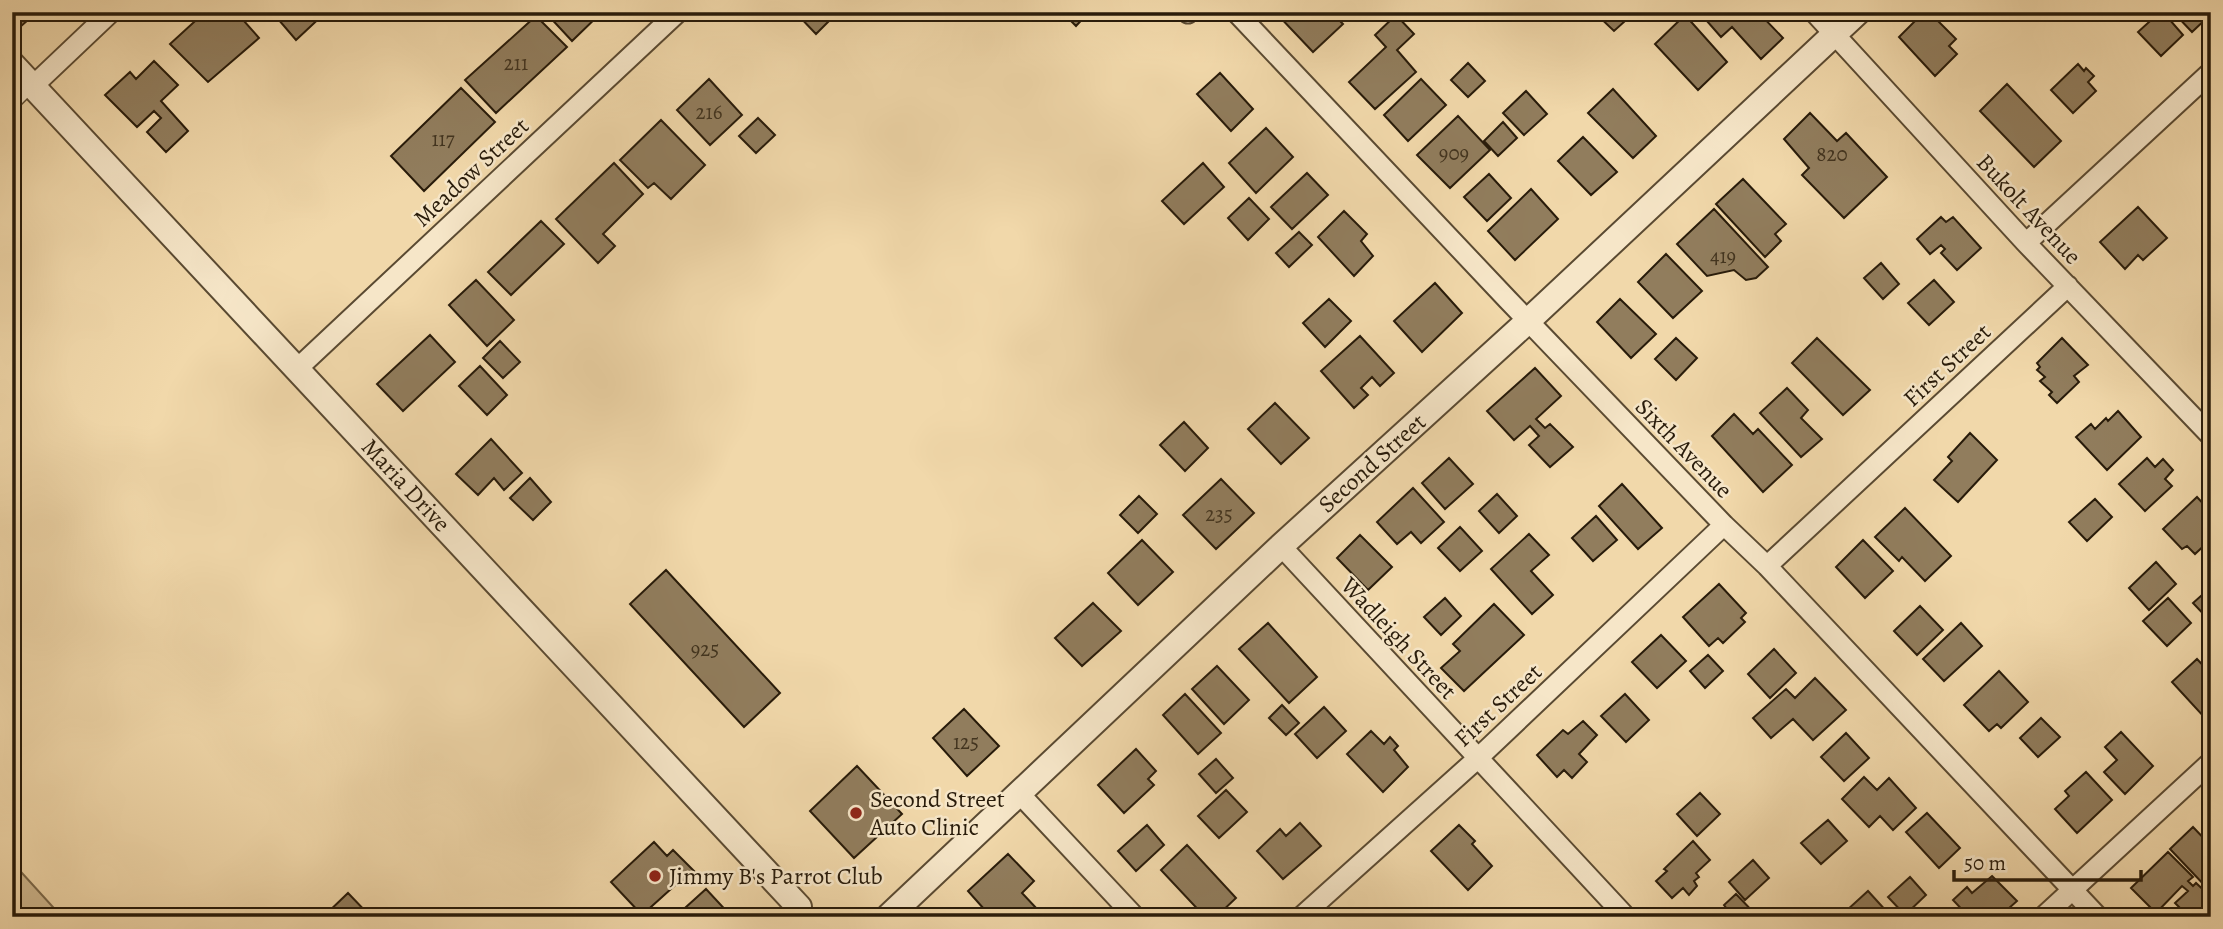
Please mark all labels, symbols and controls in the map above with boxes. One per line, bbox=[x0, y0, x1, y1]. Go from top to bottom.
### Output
house number: 211 bbox=[504, 49, 528, 77]
house number: 216 bbox=[696, 98, 723, 126]
street label: Meadow Street bbox=[406, 110, 536, 234]
house number: 117 bbox=[431, 125, 455, 153]
house number: 909 bbox=[1439, 139, 1469, 167]
house number: 820 bbox=[1816, 140, 1848, 168]
street label: Bukolt Avenue bbox=[1969, 147, 2089, 271]
house number: 419 bbox=[1710, 242, 1736, 270]
street label: First Street bbox=[1896, 316, 1998, 414]
street label: Sixth Avenue bbox=[1628, 391, 1740, 505]
street label: Second Street bbox=[1311, 406, 1433, 520]
street label: Maria Drive bbox=[354, 431, 458, 539]
house number: 235 bbox=[1205, 500, 1233, 528]
street label: Wadleigh Street bbox=[1333, 569, 1464, 706]
house number: 925 bbox=[691, 635, 719, 663]
street label: First Street bbox=[1447, 656, 1549, 754]
house number: 125 bbox=[953, 728, 979, 756]
place label: Second Street Auto Clinic bbox=[869, 783, 1005, 843]
marker: Second Street Auto Clinic bbox=[848, 805, 864, 821]
scale bar bbox=[1954, 838, 2141, 882]
text: 50 m bbox=[1964, 849, 2006, 877]
place label: Jimmy B's Parrot Club bbox=[669, 860, 883, 892]
marker: Jimmy B's Parrot Club bbox=[647, 868, 663, 884]

